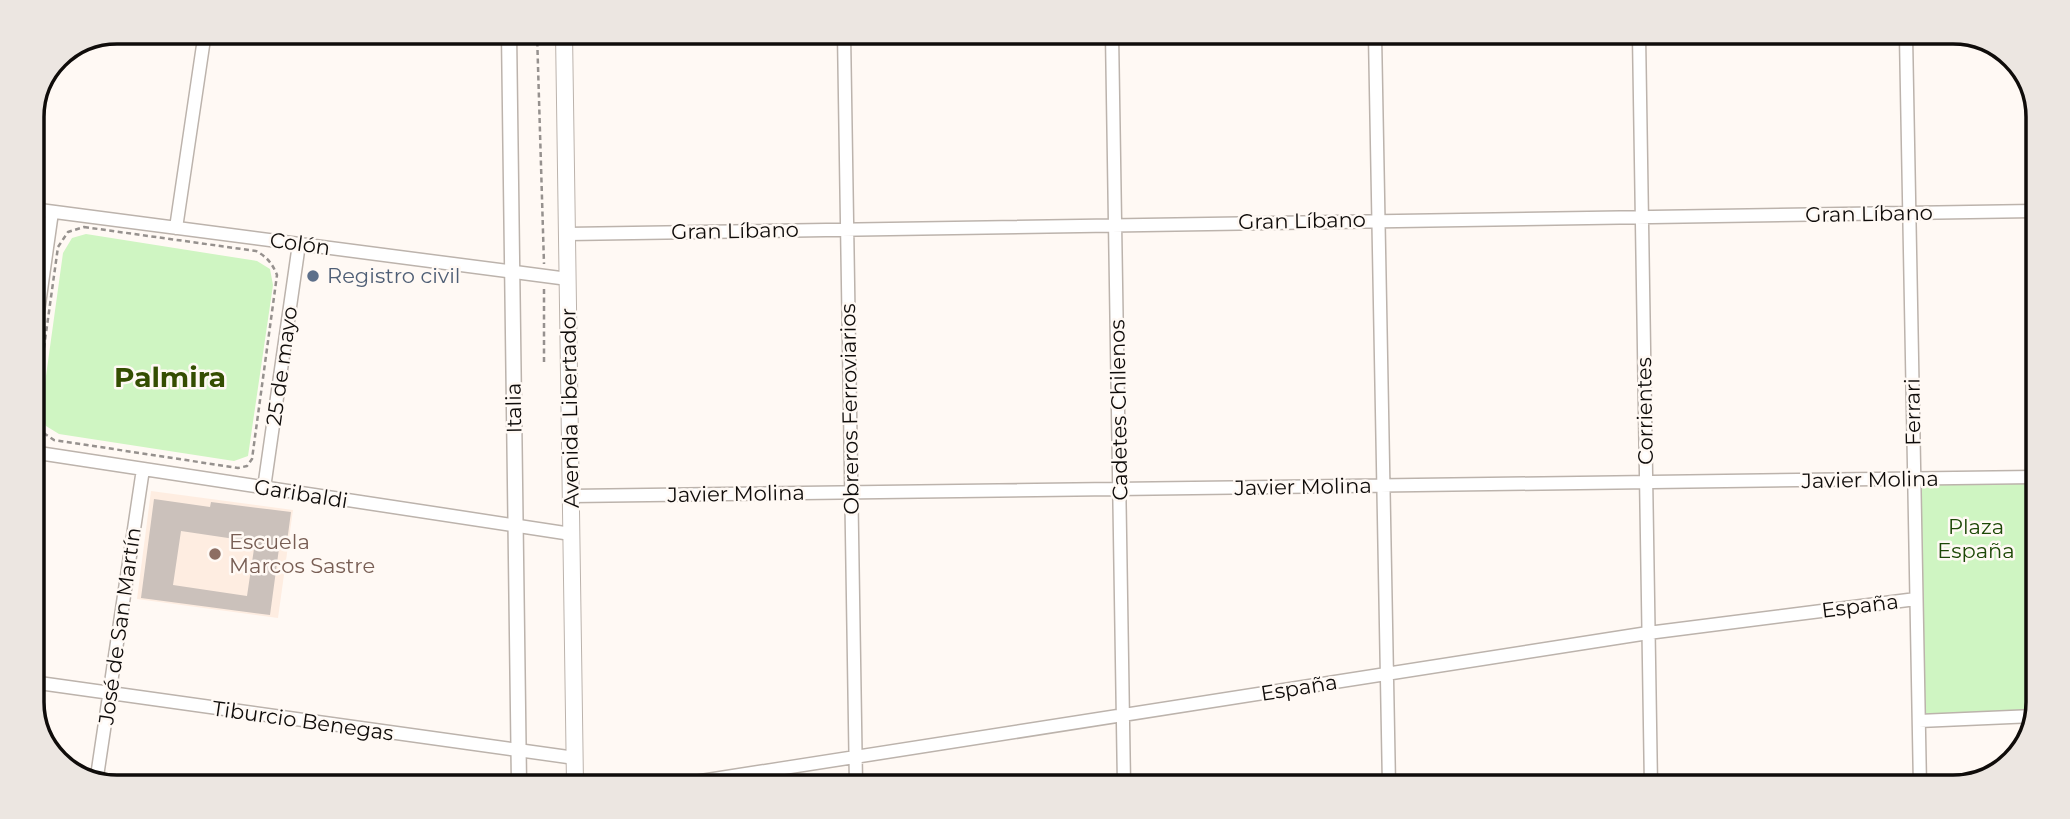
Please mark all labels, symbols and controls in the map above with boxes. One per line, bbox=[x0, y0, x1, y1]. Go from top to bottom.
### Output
street label: Gran Líbano bbox=[1805, 200, 1933, 227]
street label: Gran Líbano bbox=[1238, 207, 1366, 234]
street label: Gran Líbano bbox=[671, 217, 799, 244]
street label: Colón bbox=[268, 227, 332, 260]
place label: Registro civil bbox=[327, 263, 461, 288]
marker: Registro civil bbox=[305, 268, 321, 284]
street label: Obreros Ferroviarios bbox=[835, 303, 864, 515]
street label: 25 de mayo bbox=[261, 305, 302, 427]
street label: Avenida Libertador bbox=[555, 308, 584, 508]
street label: Cadetes Chilenos bbox=[1104, 319, 1133, 501]
street label: Corrientes bbox=[1631, 357, 1658, 465]
district label: Palmira bbox=[114, 360, 226, 394]
street label: Ferrari bbox=[1899, 378, 1926, 446]
street label: Italia bbox=[501, 383, 526, 433]
street label: Javier Molina bbox=[1800, 466, 1939, 493]
street label: Javier Molina bbox=[1233, 473, 1372, 500]
street label: Garibaldi bbox=[252, 474, 350, 513]
street label: Javier Molina bbox=[666, 480, 805, 507]
park label: Plaza España bbox=[1937, 514, 2015, 563]
street label: José de San Martín bbox=[93, 526, 146, 727]
place label: Escuela Marcos Sastre bbox=[229, 529, 375, 578]
marker: Escuela Marcos Sastre bbox=[207, 546, 223, 562]
street label: España bbox=[1820, 588, 1900, 623]
street label: España bbox=[1259, 669, 1339, 706]
street label: Tiburcio Benegas bbox=[211, 695, 395, 746]

